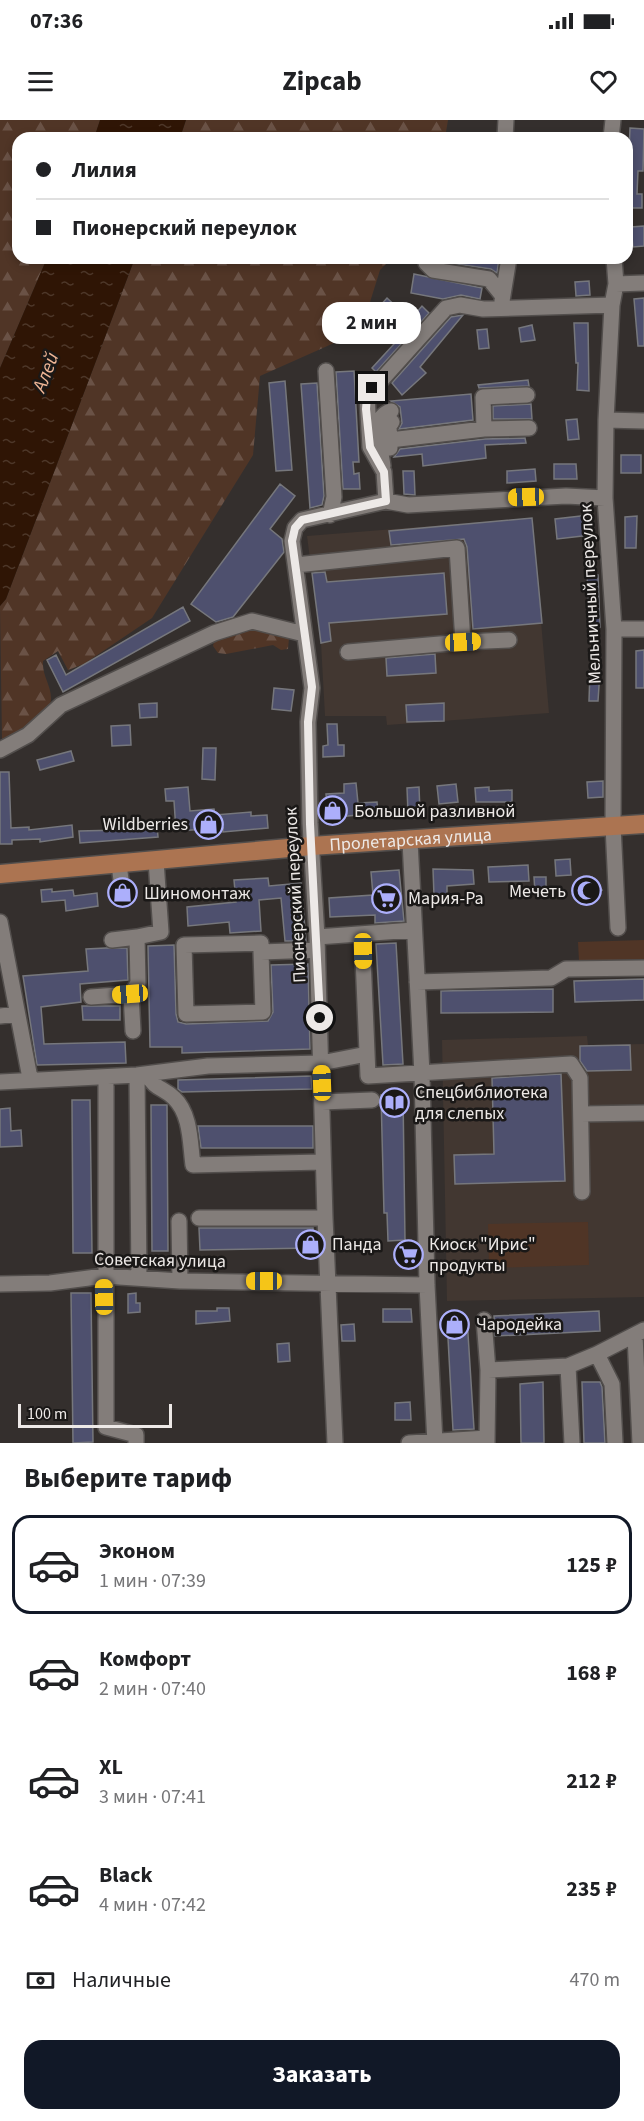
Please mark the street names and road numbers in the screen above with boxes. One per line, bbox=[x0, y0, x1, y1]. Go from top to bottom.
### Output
street label: Мельничный переулок bbox=[573, 503, 608, 685]
street label: Пионерский переулок bbox=[278, 806, 313, 984]
street label: Пролетарская улица bbox=[328, 822, 493, 858]
street label: Советская улица bbox=[94, 1247, 226, 1274]

